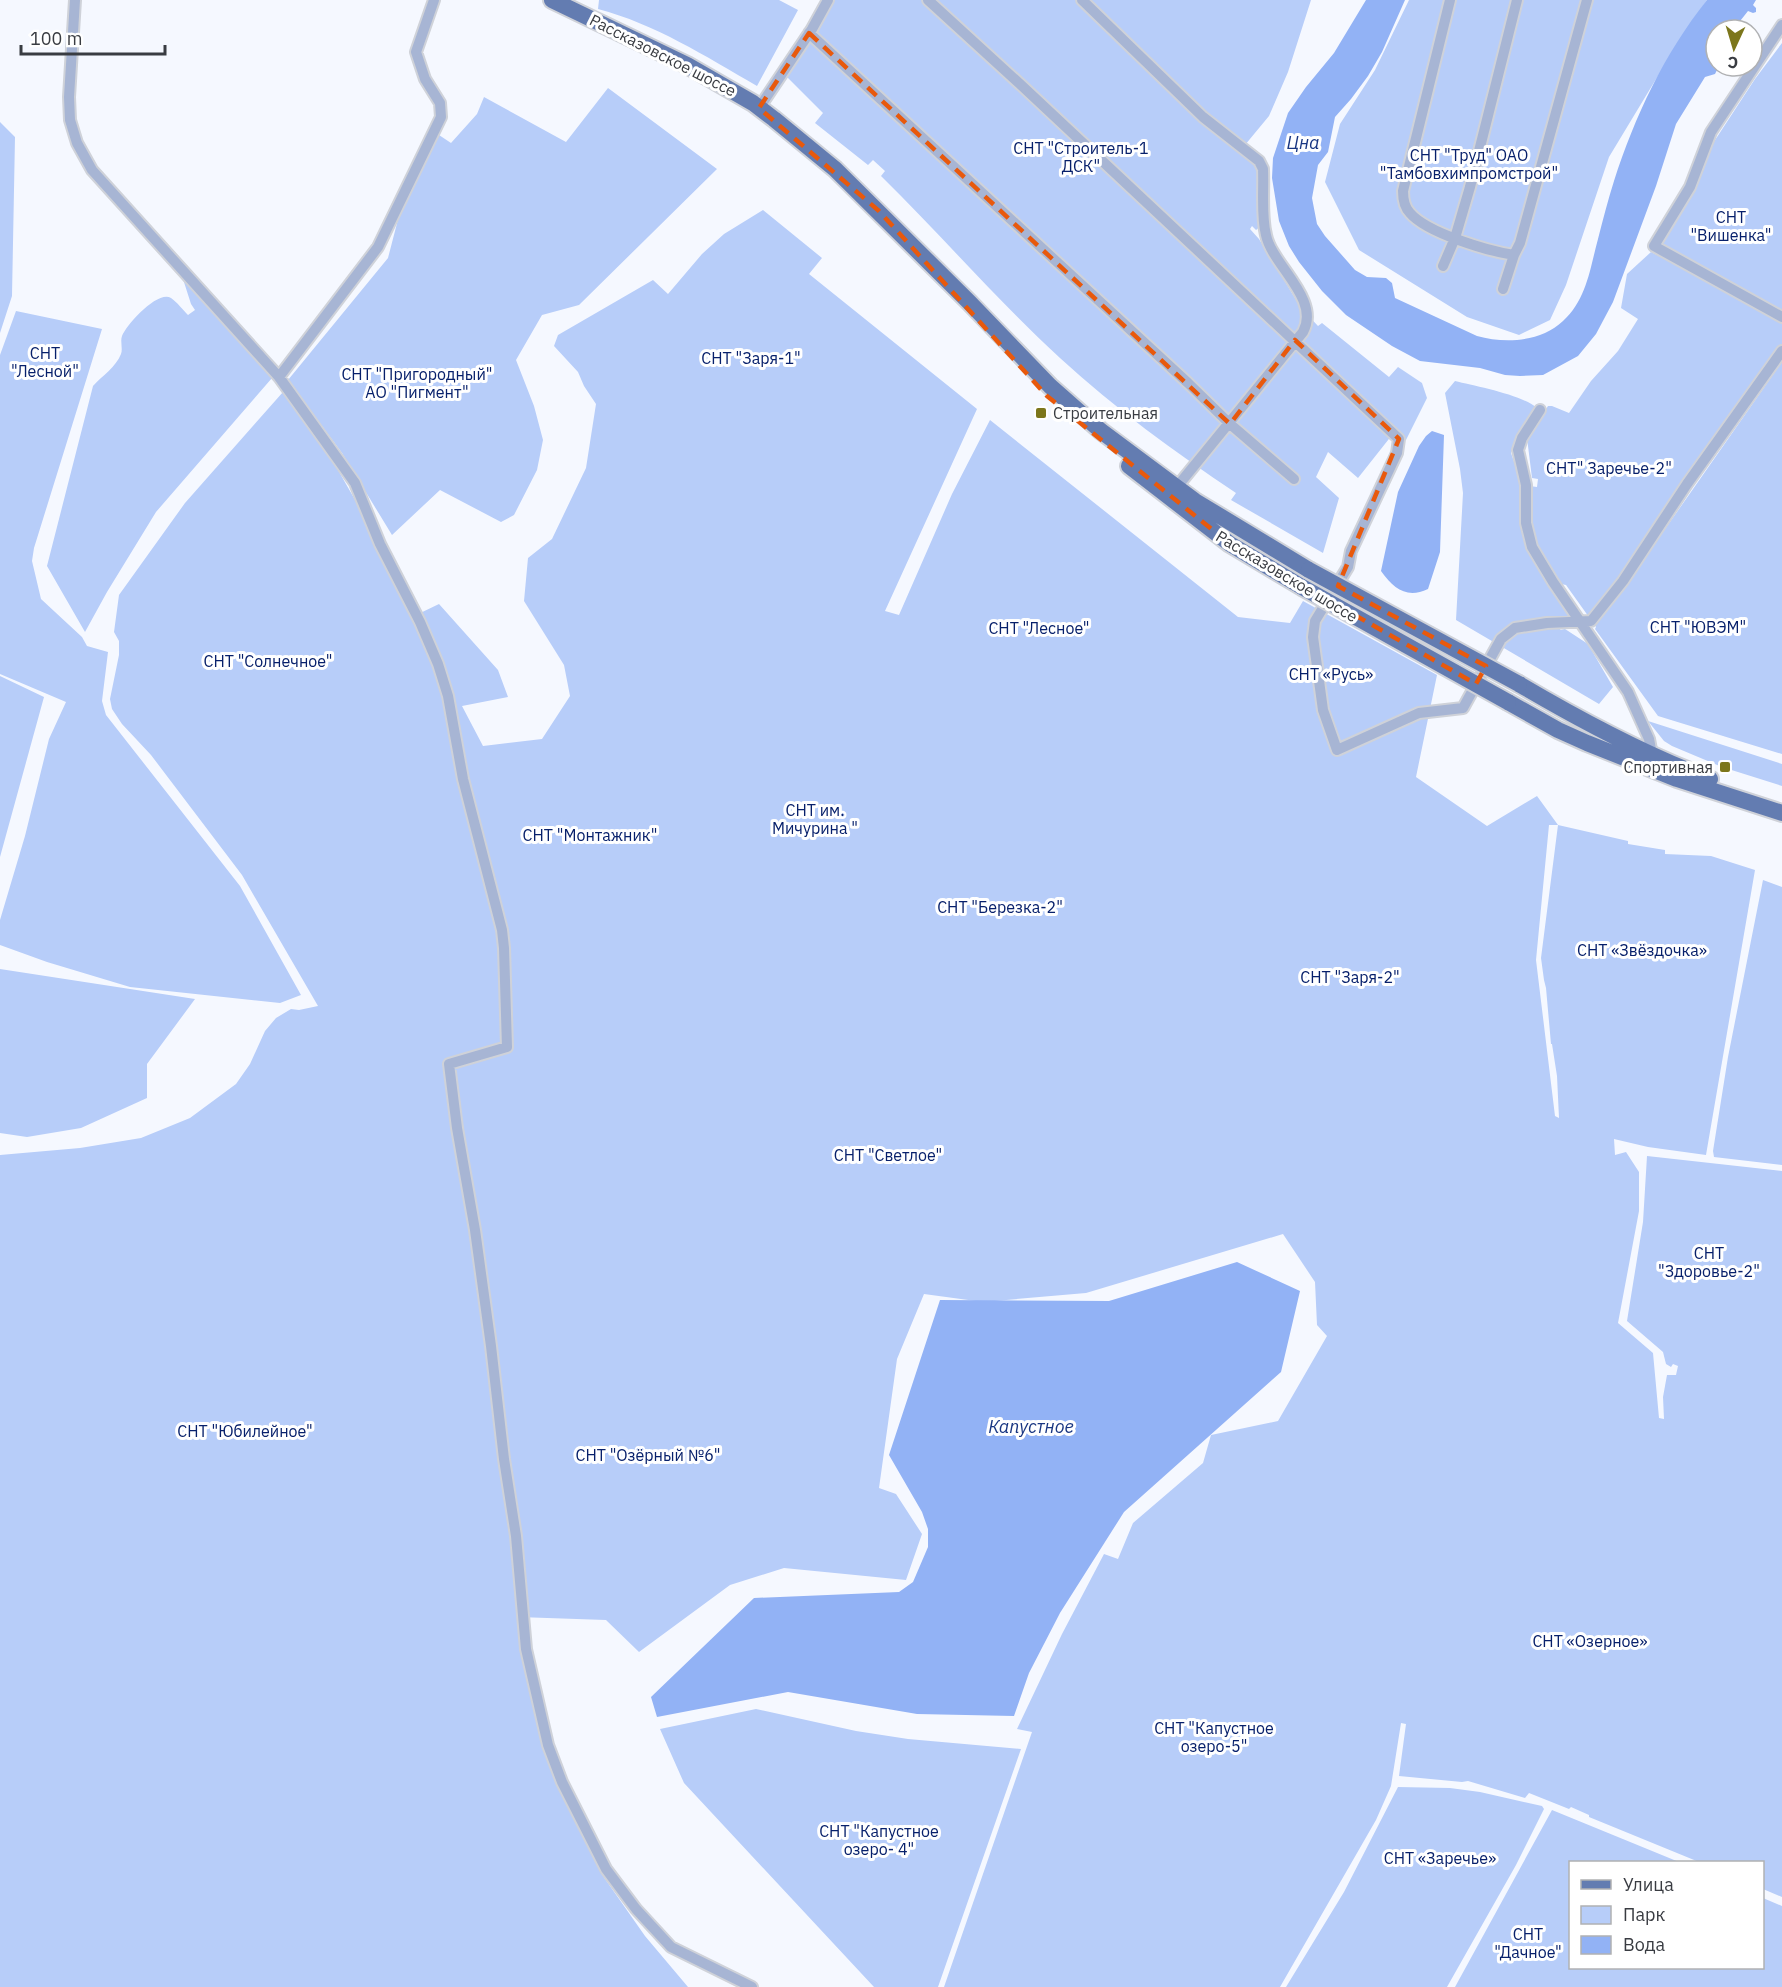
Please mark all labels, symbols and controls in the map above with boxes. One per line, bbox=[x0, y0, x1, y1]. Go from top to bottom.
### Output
street label: Рассказовское шоссе bbox=[586, 9, 740, 101]
scale bar bbox=[21, 18, 165, 56]
north arrow bbox=[1704, 18, 1764, 78]
text: 100 m bbox=[30, 27, 82, 50]
text: С bbox=[1727, 53, 1739, 73]
water label: Цна bbox=[1286, 131, 1320, 154]
park label: СНТ "Строитель-1 ДСК" bbox=[1013, 138, 1149, 176]
park label: СНТ "Труд" ОАО "Тамбовхимпромстрой" bbox=[1380, 145, 1558, 183]
park label: СНТ "Вишенка" bbox=[1690, 207, 1772, 245]
park label: СНТ "Лесной" bbox=[11, 343, 79, 381]
park label: СНТ "Заря-1" bbox=[701, 348, 801, 368]
park label: СНТ "Пригородный" АО "Пигмент" bbox=[341, 364, 493, 402]
place label: Строительная bbox=[1053, 403, 1158, 423]
marker: Строительная bbox=[1034, 406, 1048, 420]
park label: СНТ" Заречье-2" bbox=[1546, 458, 1672, 478]
street label: Рассказовское шоссе bbox=[1213, 526, 1362, 626]
park label: СНТ "ЮВЭМ" bbox=[1650, 617, 1746, 637]
park label: СНТ "Лесное" bbox=[988, 618, 1090, 638]
park label: СНТ "Солнечное" bbox=[204, 651, 332, 671]
park label: СНТ «Русь» bbox=[1289, 664, 1373, 684]
place label: Спортивная bbox=[1623, 757, 1713, 777]
marker: Спортивная bbox=[1718, 760, 1732, 774]
park label: СНТ им. Мичурина " bbox=[772, 800, 858, 838]
park label: СНТ "Монтажник" bbox=[523, 825, 657, 845]
park label: СНТ "Березка-2" bbox=[937, 897, 1063, 917]
park label: СНТ «Звёздочка» bbox=[1577, 940, 1707, 960]
park label: СНТ "Заря-2" bbox=[1300, 967, 1400, 987]
park label: СНТ "Светлое" bbox=[834, 1145, 942, 1165]
park label: СНТ "Здоровье-2" bbox=[1658, 1243, 1760, 1281]
water label: Капустное bbox=[988, 1415, 1074, 1438]
park label: СНТ "Юбилейное" bbox=[177, 1421, 313, 1441]
park label: СНТ "Озёрный №6" bbox=[575, 1445, 721, 1465]
park label: СНТ «Озерное» bbox=[1532, 1631, 1648, 1651]
park label: СНТ "Капустное озеро-5" bbox=[1154, 1718, 1274, 1756]
park label: СНТ "Капустное озеро- 4" bbox=[819, 1821, 939, 1859]
park label: СНТ «Заречье» bbox=[1384, 1848, 1496, 1868]
legend bbox=[1569, 1861, 1764, 1969]
text: Улица bbox=[1623, 1873, 1674, 1896]
text: Парк bbox=[1623, 1903, 1666, 1926]
park label: СНТ "Дачное" bbox=[1494, 1924, 1562, 1962]
text: Вода bbox=[1623, 1933, 1666, 1956]

